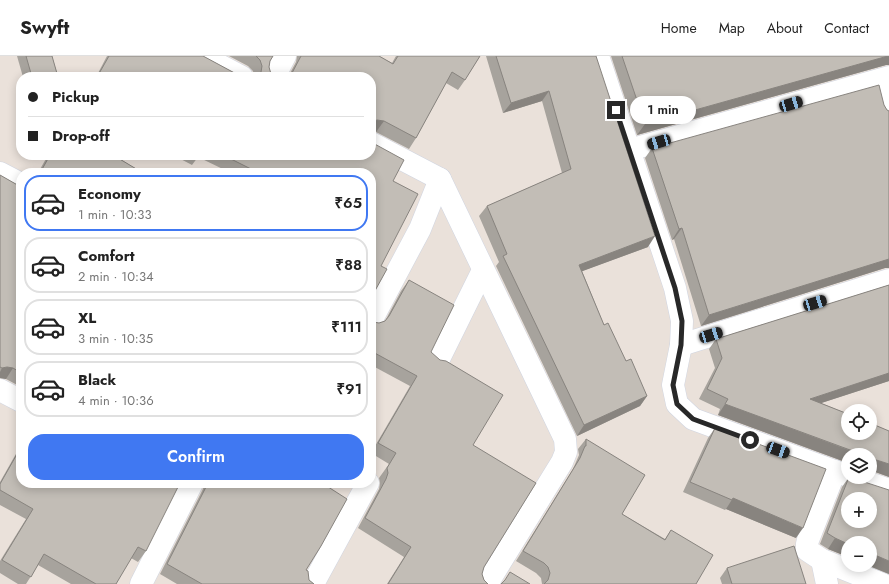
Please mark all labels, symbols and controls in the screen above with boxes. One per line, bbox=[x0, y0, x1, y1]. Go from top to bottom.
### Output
text: Swyft bbox=[20, 14, 69, 41]
text: Home bbox=[661, 18, 697, 38]
text: Map bbox=[719, 18, 745, 38]
text: About bbox=[767, 18, 802, 38]
text: Contact bbox=[824, 18, 869, 38]
text: Pickup bbox=[52, 86, 99, 108]
car bbox=[778, 95, 804, 113]
callout: 1 min bbox=[630, 96, 696, 124]
text: 1 min bbox=[647, 100, 679, 119]
route end bbox=[607, 101, 625, 119]
text: Drop-off bbox=[52, 125, 110, 147]
car bbox=[646, 133, 672, 151]
text: Economy bbox=[78, 183, 141, 205]
icon: car bbox=[30, 185, 66, 221]
text: ₹65 bbox=[335, 192, 362, 214]
text: 1 min · 10:33 bbox=[78, 205, 152, 224]
text: Comfort bbox=[78, 245, 135, 267]
icon: car bbox=[30, 247, 66, 283]
text: ₹88 bbox=[335, 254, 362, 276]
text: 2 min · 10:34 bbox=[78, 267, 154, 286]
car bbox=[802, 294, 828, 312]
text: XL bbox=[78, 307, 96, 329]
icon: car bbox=[30, 309, 66, 345]
text: ₹111 bbox=[331, 316, 362, 338]
car bbox=[698, 326, 724, 344]
text: 3 min · 10:35 bbox=[78, 329, 153, 348]
text: Black bbox=[78, 369, 116, 391]
icon: car bbox=[30, 371, 66, 407]
text: ₹91 bbox=[336, 378, 362, 400]
text: 4 min · 10:36 bbox=[78, 391, 154, 410]
map controls bbox=[841, 404, 877, 572]
button: locate bbox=[841, 404, 877, 440]
route start bbox=[741, 431, 759, 449]
button: Confirm bbox=[28, 434, 364, 480]
car bbox=[765, 440, 791, 460]
button: layers bbox=[841, 448, 877, 484]
button: + bbox=[841, 492, 877, 528]
button: − bbox=[841, 536, 877, 572]

